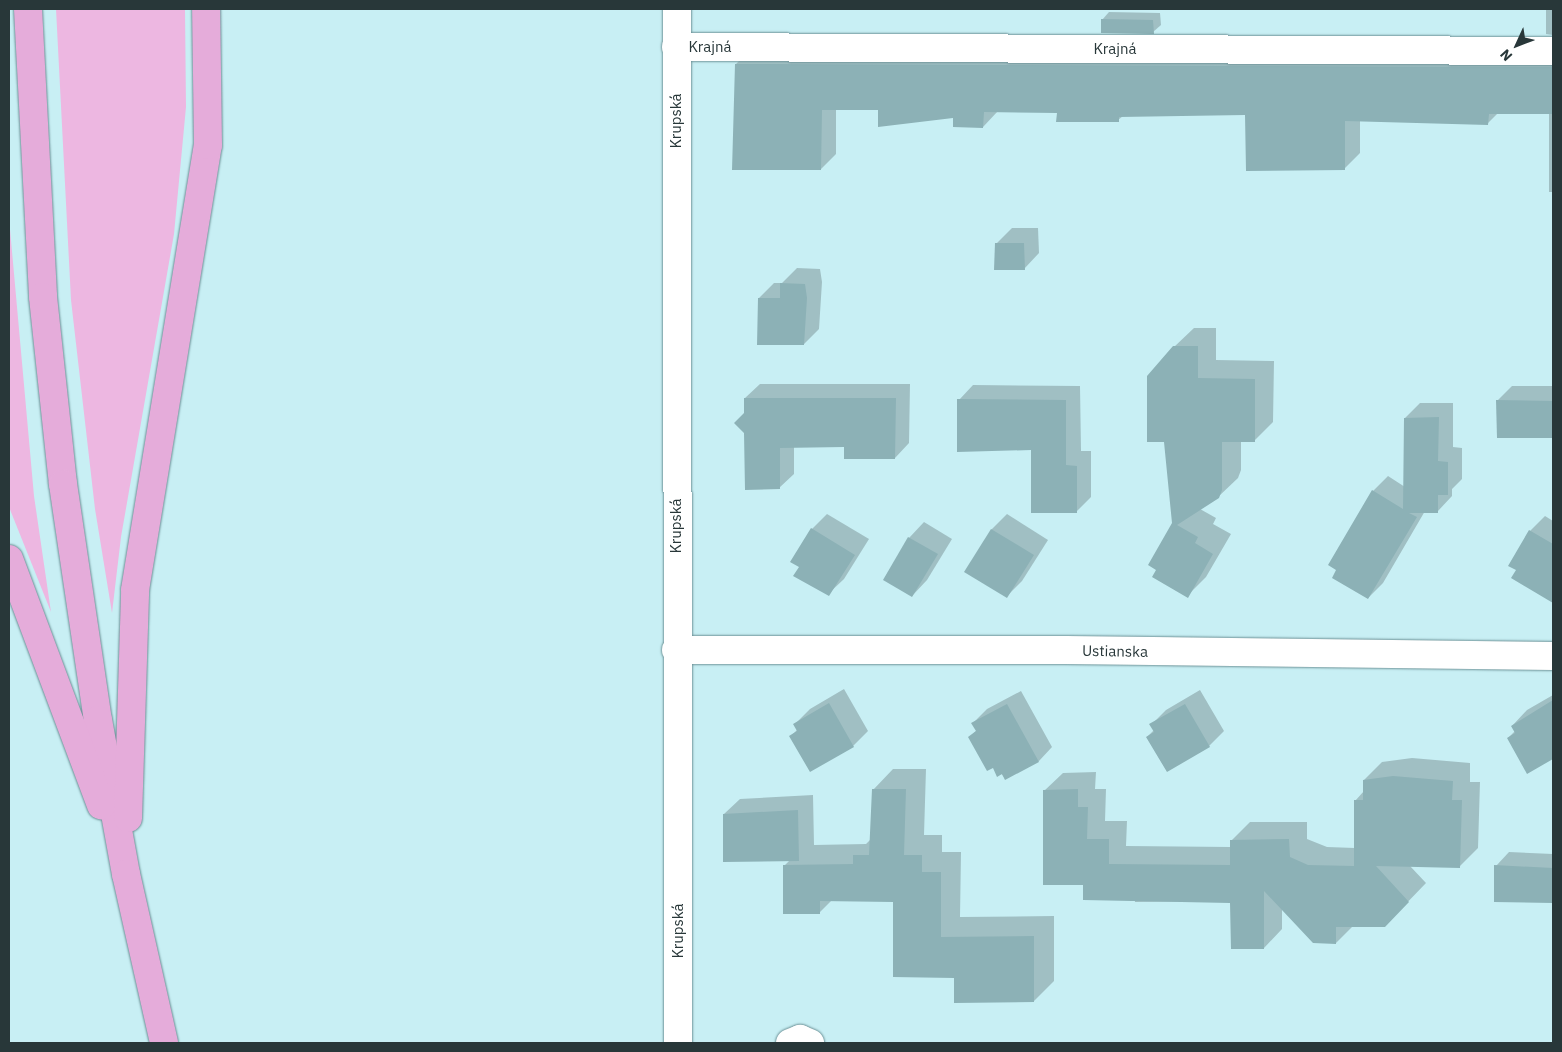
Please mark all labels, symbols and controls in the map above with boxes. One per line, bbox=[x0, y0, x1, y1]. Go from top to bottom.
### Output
north arrow bbox=[1492, 20, 1542, 70]
street label: Krajná bbox=[688, 38, 732, 56]
street label: Krajná bbox=[1093, 40, 1137, 58]
text: N bbox=[1496, 45, 1516, 65]
street label: Krupská bbox=[667, 93, 685, 149]
street label: Krupská bbox=[667, 498, 685, 554]
street label: Ustianska bbox=[1082, 641, 1148, 661]
street label: Krupská bbox=[669, 903, 687, 959]

